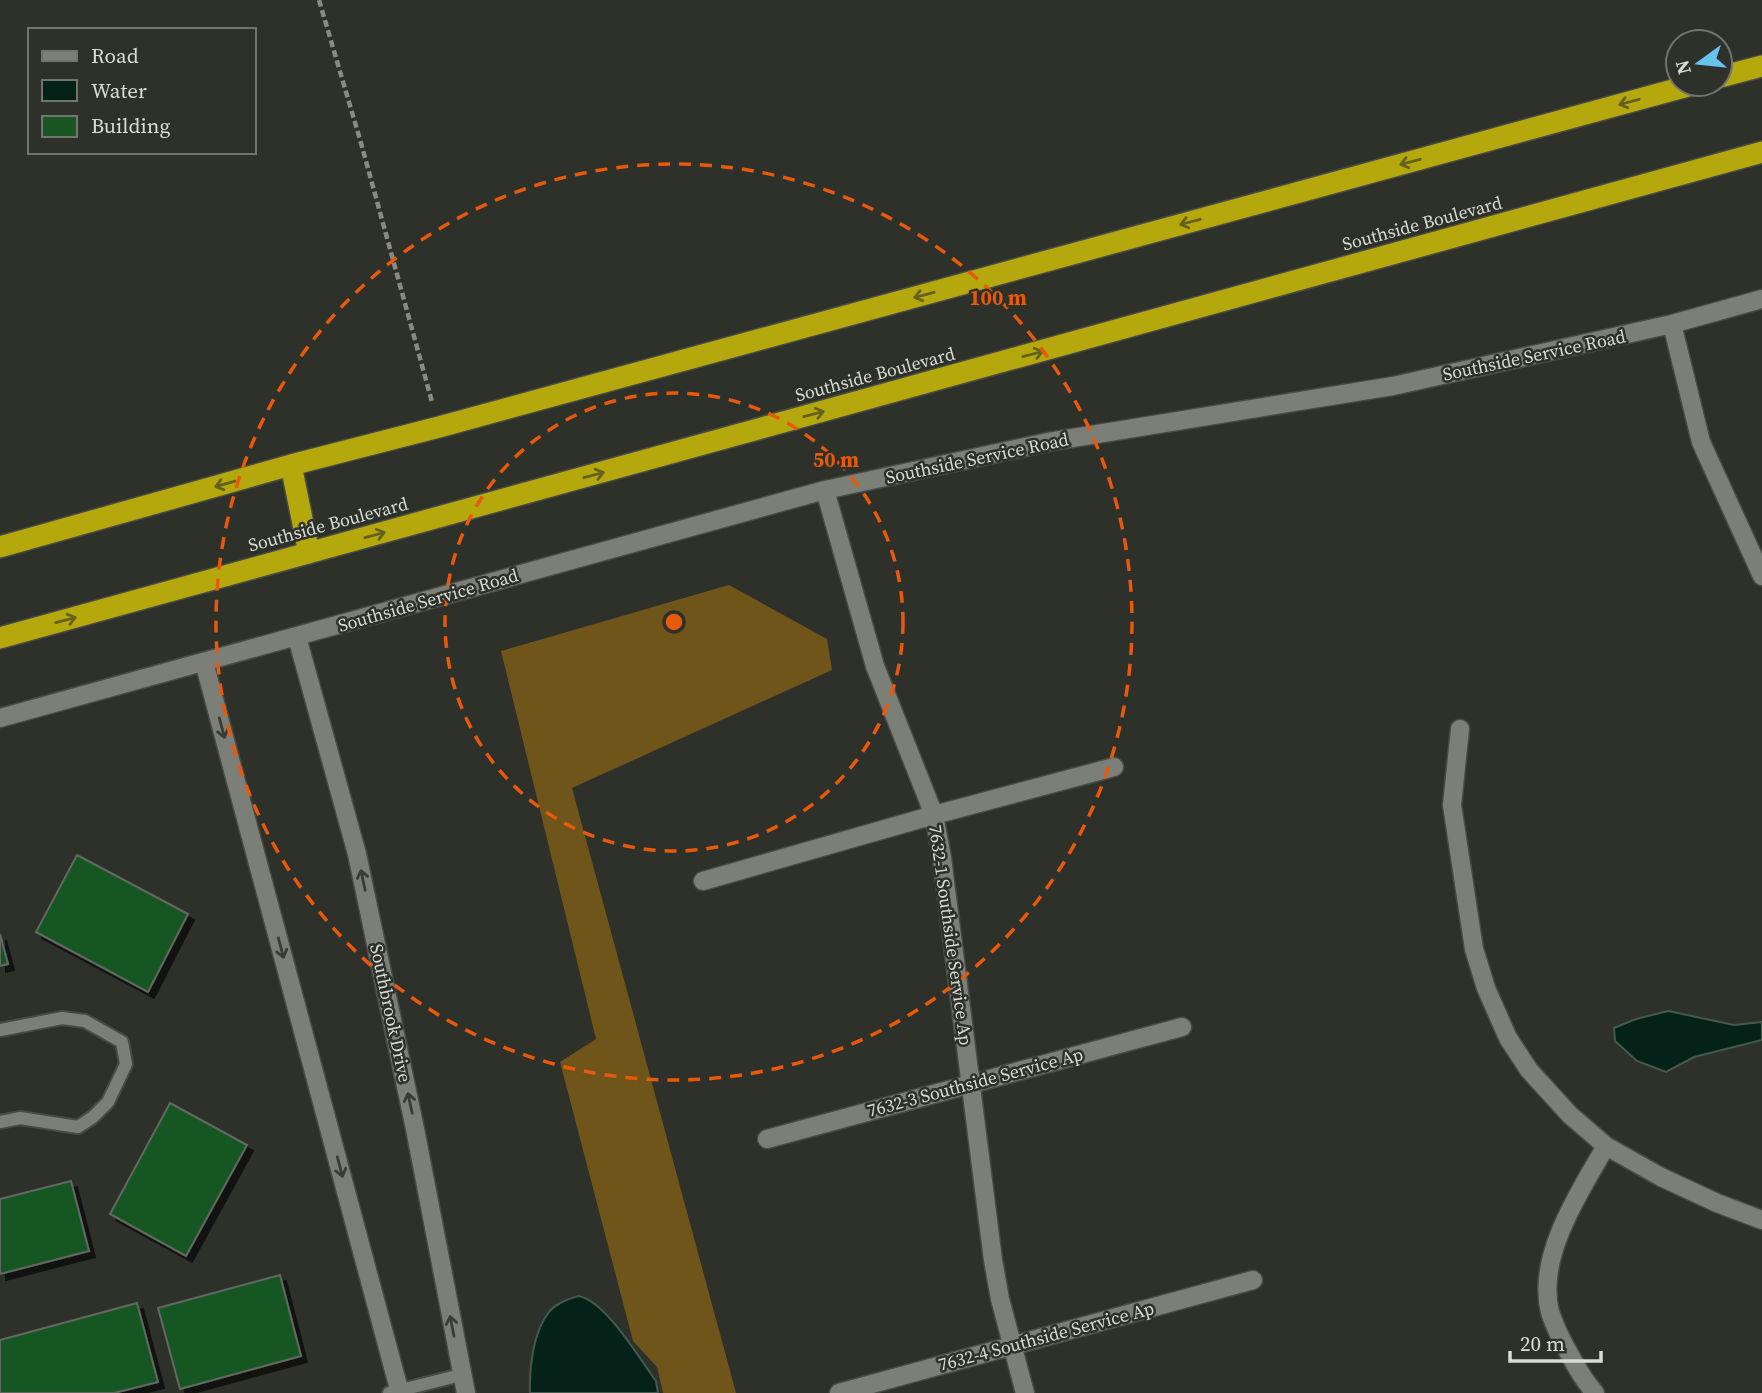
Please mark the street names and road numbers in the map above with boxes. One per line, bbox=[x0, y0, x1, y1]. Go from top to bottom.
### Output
street label: Southside Boulevard bbox=[1339, 190, 1505, 256]
street label: Southside Service Road bbox=[1440, 323, 1628, 387]
street label: Southside Boulevard bbox=[792, 341, 958, 407]
street label: Southside Service Road bbox=[883, 426, 1071, 490]
street label: Southside Boulevard bbox=[245, 491, 411, 557]
street label: Southside Service Road bbox=[335, 562, 521, 638]
street label: 7632-1 Southside Service Ap bbox=[923, 823, 979, 1047]
street label: Southbrook Drive bbox=[364, 941, 418, 1085]
street label: 7632-3 Southside Service Ap bbox=[864, 1041, 1086, 1123]
street label: 7632-4 Southside Service Ap bbox=[935, 1295, 1157, 1377]

